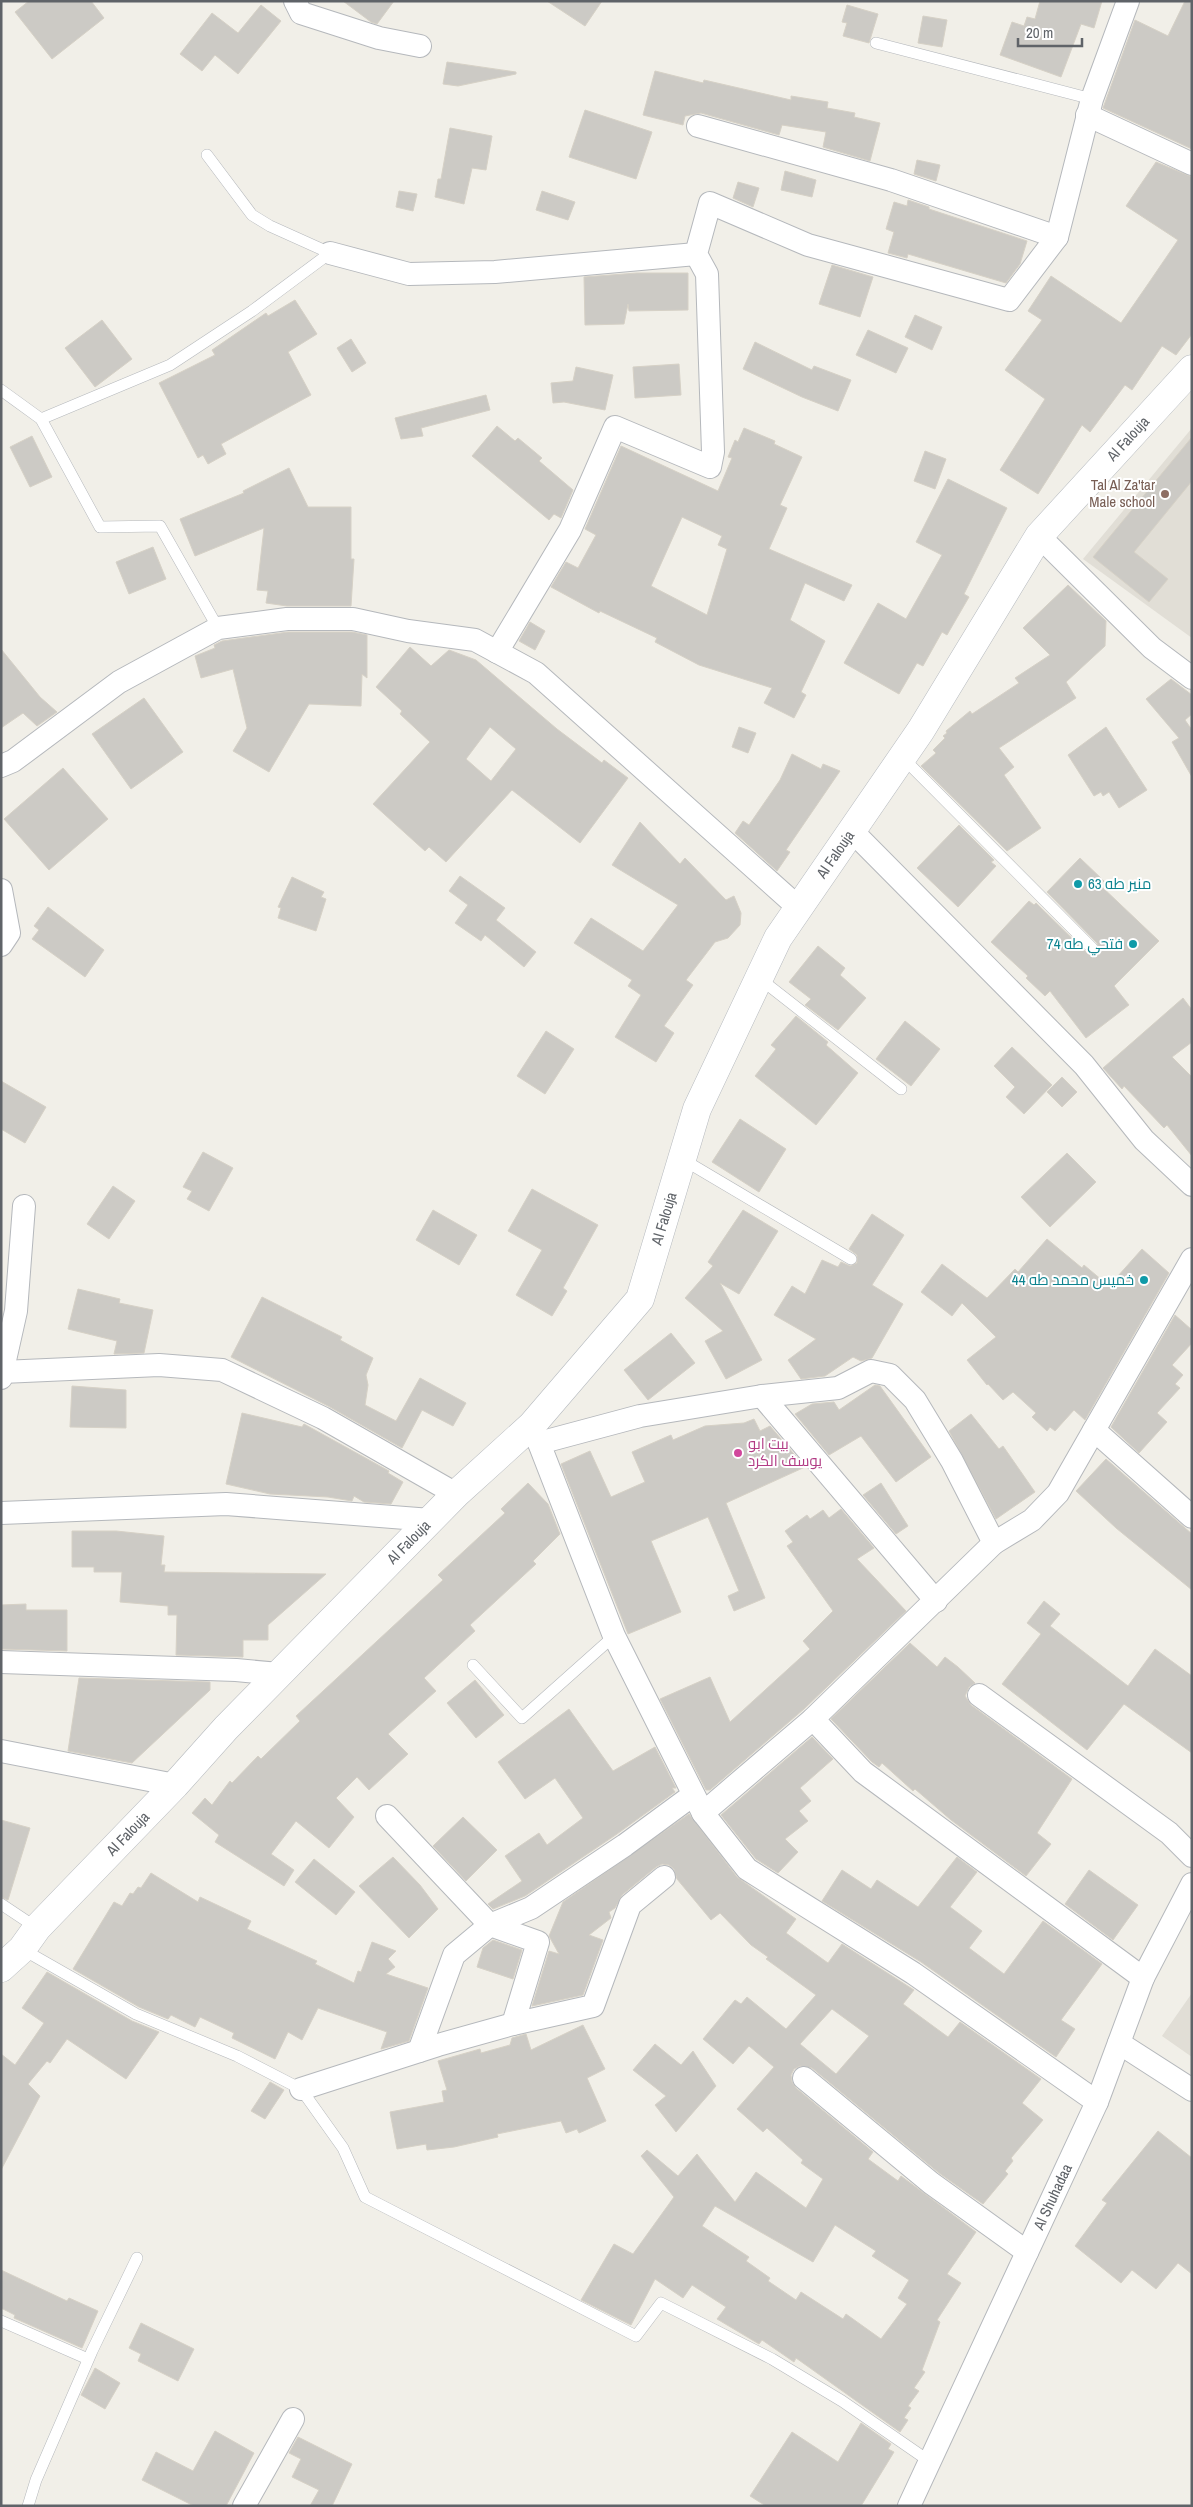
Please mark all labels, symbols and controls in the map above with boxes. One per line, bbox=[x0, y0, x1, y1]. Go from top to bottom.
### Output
scale bar bbox=[1018, 15, 1082, 47]
text: 20 m bbox=[1026, 22, 1053, 43]
street label: Al Falouja bbox=[1101, 411, 1154, 466]
place label: Tal Al Za'tar Male school bbox=[1089, 474, 1155, 512]
marker: Tal Al Za'tar Male school bbox=[1159, 488, 1171, 500]
street label: Al Falouja bbox=[810, 826, 859, 883]
place label: منير طه 63 bbox=[1088, 873, 1151, 894]
marker: منير طه 63 bbox=[1072, 878, 1084, 890]
place label: فتحي طه 74 bbox=[1047, 933, 1123, 956]
marker: فتحي طه 74 bbox=[1127, 938, 1139, 950]
street label: Al Falouja bbox=[646, 1189, 682, 1248]
place label: خميس محمد طه 44 bbox=[1012, 1269, 1134, 1290]
marker: خميس محمد طه 44 bbox=[1138, 1274, 1150, 1286]
place label: بيت ابو يوسف الكرد bbox=[748, 1433, 822, 1471]
marker: بيت ابو يوسف الكرد bbox=[732, 1447, 744, 1459]
street label: Al Falouja bbox=[381, 1515, 435, 1569]
street label: Al Falouja bbox=[100, 1807, 154, 1861]
street label: Al Shuhadaa bbox=[1028, 2160, 1077, 2234]

